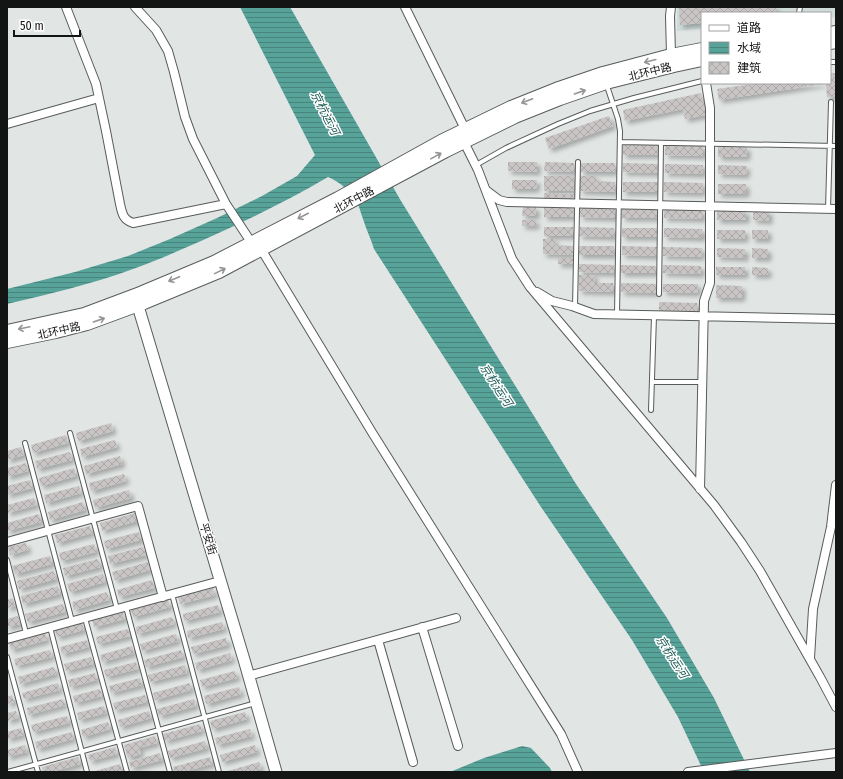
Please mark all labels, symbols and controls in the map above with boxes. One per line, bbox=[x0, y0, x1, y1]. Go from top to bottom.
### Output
scale bar bbox=[14, 12, 80, 38]
legend bbox=[701, 12, 831, 84]
text: 50 m bbox=[20, 19, 44, 33]
text: 道路 bbox=[737, 21, 761, 35]
text: 水域 bbox=[737, 41, 761, 55]
one-way arrow bbox=[644, 57, 657, 65]
street label: 北环中路 bbox=[627, 60, 673, 84]
text: 建筑 bbox=[737, 61, 761, 75]
water label: 京杭运河 bbox=[308, 88, 343, 139]
one-way arrow bbox=[574, 88, 587, 95]
one-way arrow bbox=[521, 97, 533, 105]
one-way arrow bbox=[430, 152, 442, 159]
street label: 北环中路 bbox=[332, 184, 376, 216]
one-way arrow bbox=[297, 213, 309, 220]
one-way arrow bbox=[213, 267, 225, 274]
one-way arrow bbox=[168, 276, 180, 284]
one-way arrow bbox=[93, 316, 106, 323]
street label: 北环中路 bbox=[36, 320, 82, 342]
one-way arrow bbox=[18, 324, 31, 332]
water label: 京杭运河 bbox=[477, 361, 516, 411]
street label: 平安街 bbox=[197, 521, 219, 557]
water label: 京杭运河 bbox=[653, 633, 692, 683]

